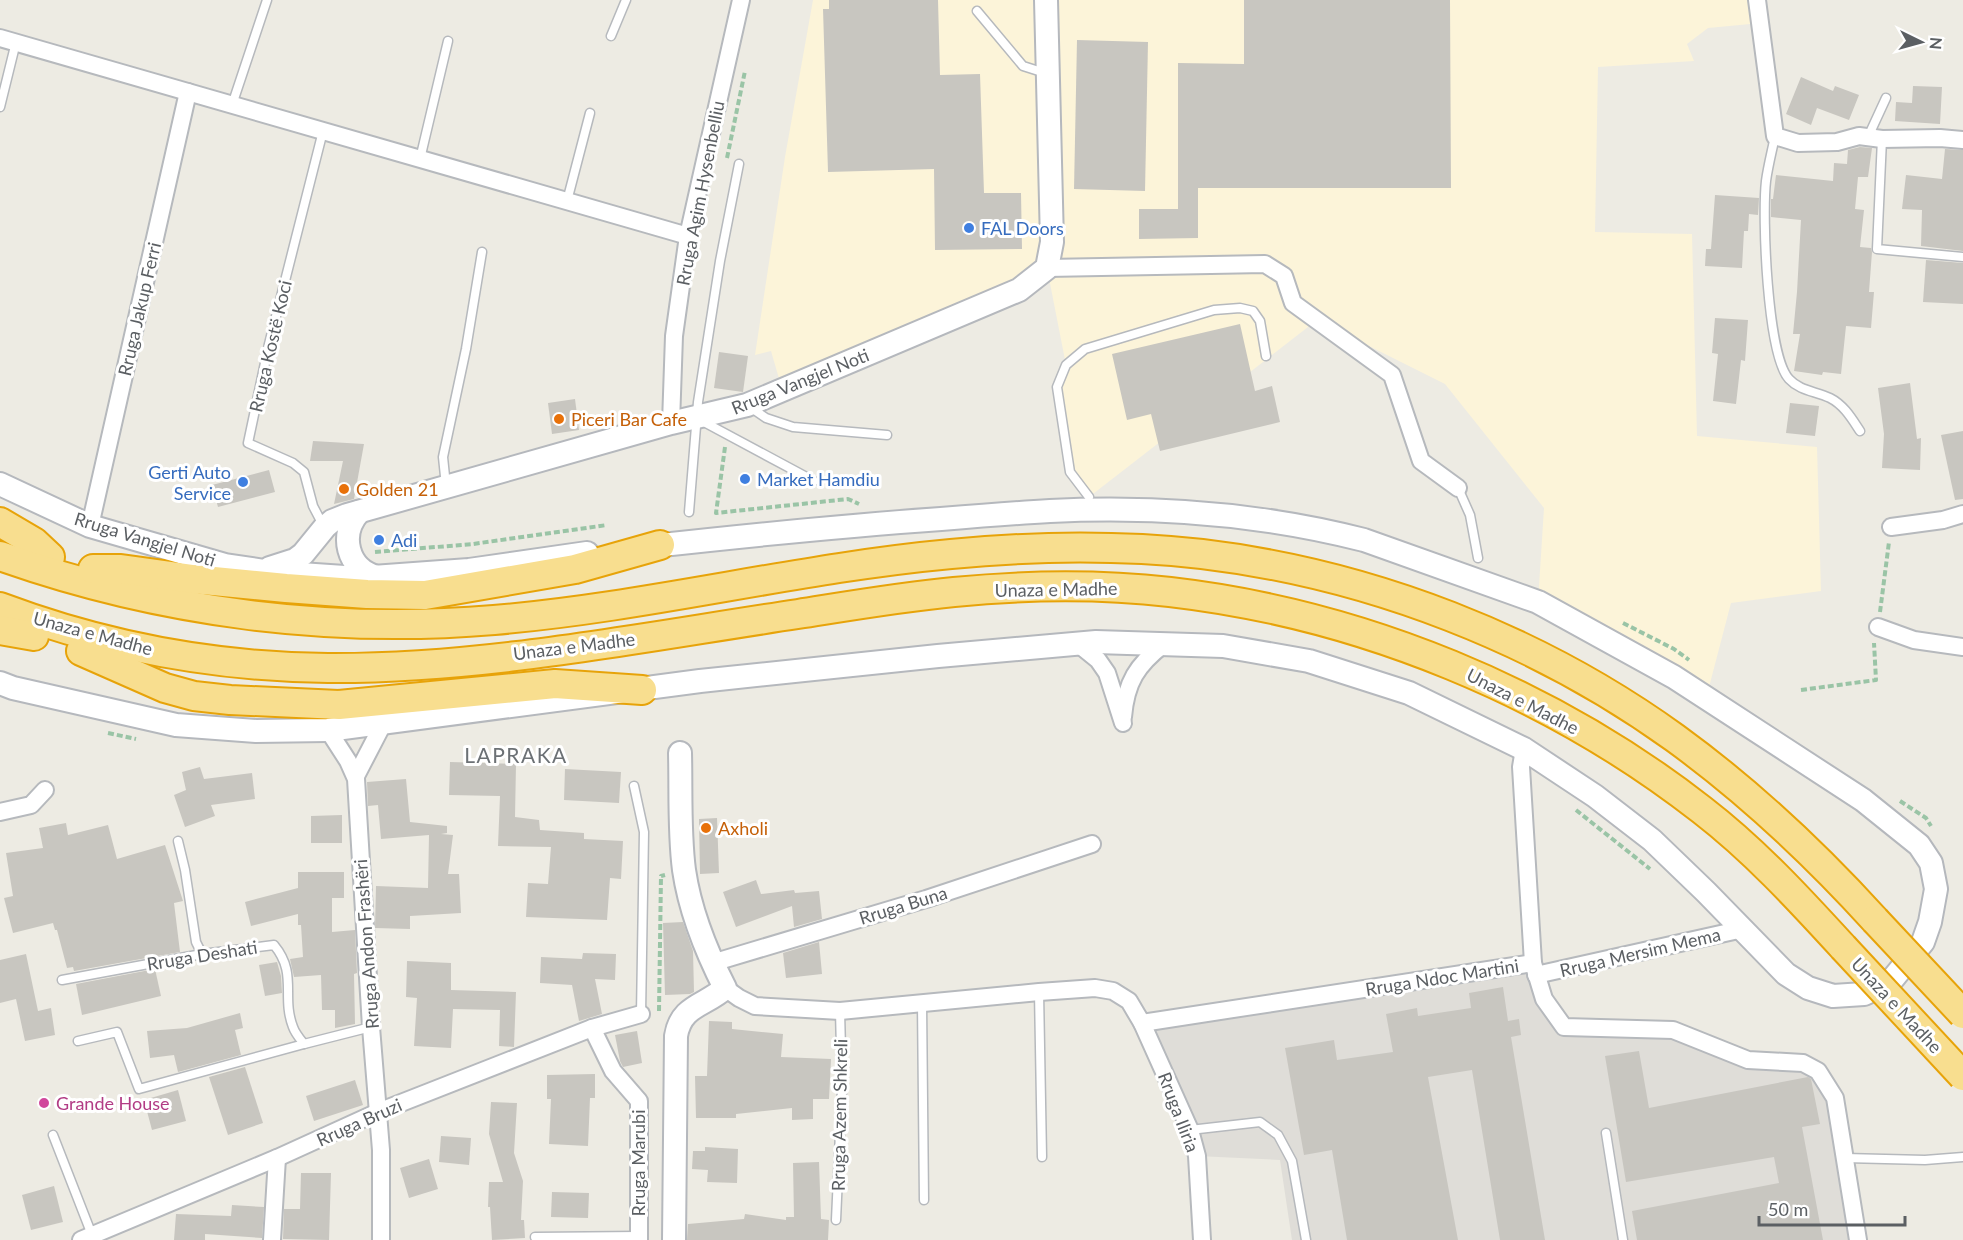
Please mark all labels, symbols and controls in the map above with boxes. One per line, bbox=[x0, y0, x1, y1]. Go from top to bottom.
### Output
north arrow bbox=[1891, 12, 1951, 72]
text: N bbox=[1926, 36, 1946, 50]
street label: Rruga Agim Hysenbelliu bbox=[671, 99, 729, 287]
place label: FAL Doors bbox=[981, 217, 1064, 239]
marker: FAL Doors bbox=[962, 221, 976, 235]
street label: Rruga Jakup Ferri bbox=[113, 240, 165, 378]
street label: Rruga Kostë Koci bbox=[244, 278, 296, 414]
street label: Rruga Vangjel Noti bbox=[728, 343, 872, 419]
place label: Piceri Bar Cafe bbox=[571, 408, 687, 430]
marker: Piceri Bar Cafe bbox=[552, 412, 566, 426]
place label: Gerti Auto Service bbox=[148, 461, 231, 504]
place label: Market Hamdiu bbox=[757, 468, 880, 490]
marker: Market Hamdiu bbox=[738, 472, 752, 486]
marker: Gerti Auto Service bbox=[236, 475, 250, 489]
place label: Golden 21 bbox=[356, 478, 439, 500]
marker: Golden 21 bbox=[337, 482, 351, 496]
street label: Rruga Vangjel Noti bbox=[72, 507, 218, 571]
place label: Adi bbox=[391, 529, 417, 551]
marker: Adi bbox=[372, 533, 386, 547]
street label: Unaza e Madhe bbox=[994, 577, 1118, 601]
street label: Unaza e Madhe bbox=[31, 606, 155, 660]
street label: Unaza e Madhe bbox=[512, 628, 636, 664]
street label: Unaza e Madhe bbox=[1463, 663, 1583, 739]
district label: LAPRAKA bbox=[464, 742, 568, 767]
place label: Axholi bbox=[718, 817, 768, 839]
marker: Axholi bbox=[699, 821, 713, 835]
street label: Rruga Andon Frashëri bbox=[349, 858, 383, 1030]
street label: Rruga Buna bbox=[856, 881, 950, 929]
street label: Rruga Mersim Mema bbox=[1557, 923, 1723, 981]
street label: Rruga Deshati bbox=[145, 935, 259, 975]
street label: Unaza e Madhe bbox=[1847, 953, 1947, 1057]
street label: Rruga Ndoc Martini bbox=[1364, 954, 1520, 1000]
street label: Rruga Azem Shkreli bbox=[827, 1039, 851, 1191]
street label: Rruga Iliria bbox=[1154, 1069, 1204, 1155]
place label: Grande House bbox=[56, 1092, 170, 1114]
street label: Rruga Bruzi bbox=[313, 1093, 405, 1151]
marker: Grande House bbox=[37, 1096, 51, 1110]
street label: Rruga Marubi bbox=[627, 1109, 649, 1217]
scale bar bbox=[1759, 1189, 1904, 1227]
text: 50 m bbox=[1768, 1198, 1808, 1220]

